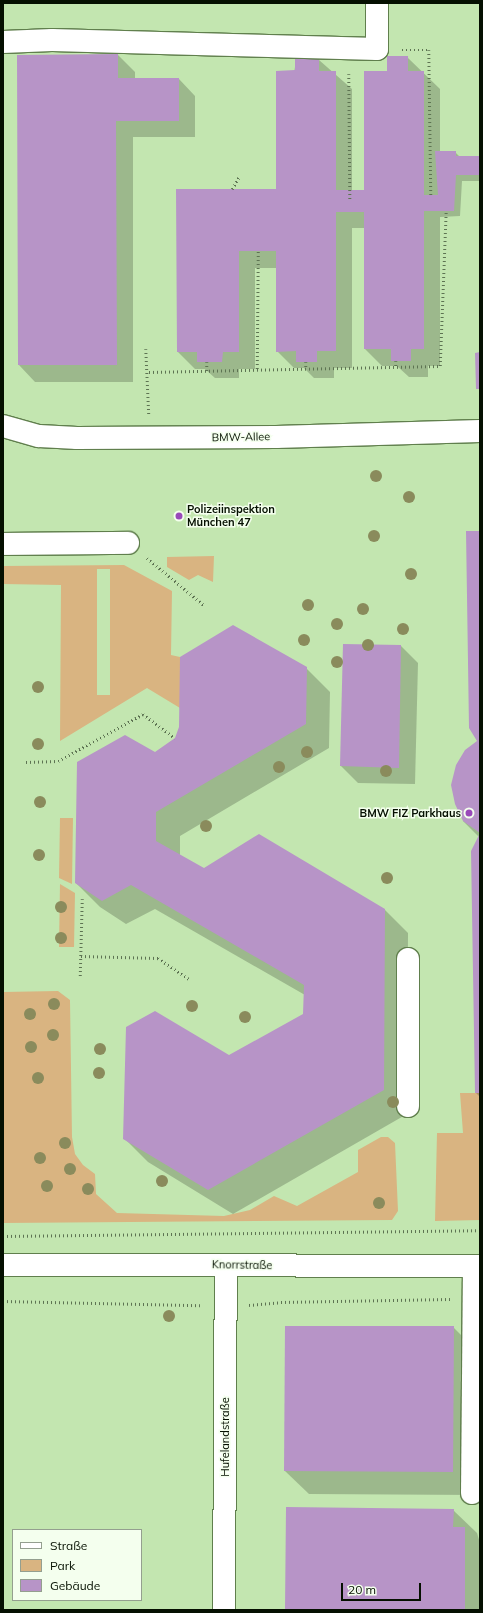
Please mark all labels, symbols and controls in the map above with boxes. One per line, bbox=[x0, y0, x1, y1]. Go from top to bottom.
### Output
street label: BMW-Allee bbox=[212, 430, 270, 444]
place label: Polizeiinspektion München 47 bbox=[187, 503, 275, 529]
marker: Polizeiinspektion München 47 bbox=[174, 511, 184, 521]
place label: BMW FIZ Parkhaus bbox=[360, 806, 461, 820]
marker: BMW FIZ Parkhaus bbox=[464, 808, 474, 818]
street label: Knorrstraße bbox=[212, 1258, 272, 1272]
street label: Hufelandstraße bbox=[218, 1397, 232, 1477]
legend bbox=[12, 1529, 142, 1601]
text: Straße bbox=[50, 1538, 87, 1553]
text: Park bbox=[50, 1558, 75, 1573]
scale bar bbox=[343, 1575, 423, 1601]
text: Gebäude bbox=[50, 1578, 100, 1593]
text: 20 m bbox=[348, 1582, 376, 1597]

